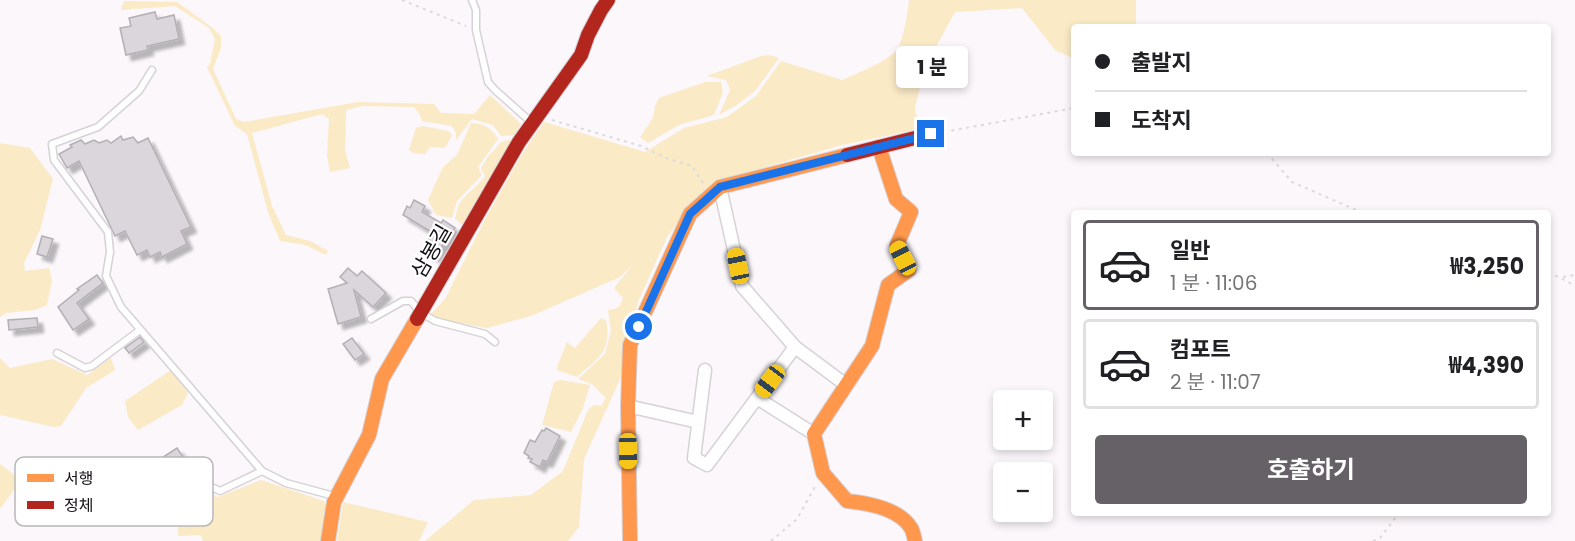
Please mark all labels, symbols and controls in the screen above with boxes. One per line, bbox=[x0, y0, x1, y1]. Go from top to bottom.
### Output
callout: 1 분 bbox=[895, 47, 967, 89]
text: 출발지 bbox=[1131, 47, 1192, 78]
text: 1 분 bbox=[917, 53, 947, 81]
text: 도착지 bbox=[1131, 105, 1192, 136]
route end bbox=[917, 120, 944, 147]
street label: 삼봉길 bbox=[404, 219, 458, 283]
text: 일반 bbox=[1170, 235, 1210, 266]
car bbox=[887, 238, 919, 278]
icon: car bbox=[1098, 238, 1152, 292]
car bbox=[725, 247, 751, 285]
text: ₩3,250 bbox=[1450, 251, 1524, 282]
text: 1 분 · 11:06 bbox=[1170, 269, 1257, 297]
route start bbox=[625, 313, 652, 340]
text: 컴포트 bbox=[1170, 334, 1231, 365]
icon: car bbox=[1098, 337, 1152, 391]
text: ₩4,390 bbox=[1449, 350, 1524, 381]
car bbox=[752, 361, 788, 401]
text: 2 분 · 11:07 bbox=[1170, 368, 1261, 396]
map controls bbox=[993, 390, 1053, 522]
button: + bbox=[993, 390, 1053, 450]
car bbox=[619, 433, 637, 469]
button: 호출하기 bbox=[1095, 435, 1527, 504]
legend bbox=[15, 457, 213, 526]
button: − bbox=[993, 462, 1053, 522]
text: 서행 bbox=[64, 467, 93, 490]
text: 정체 bbox=[64, 494, 93, 517]

